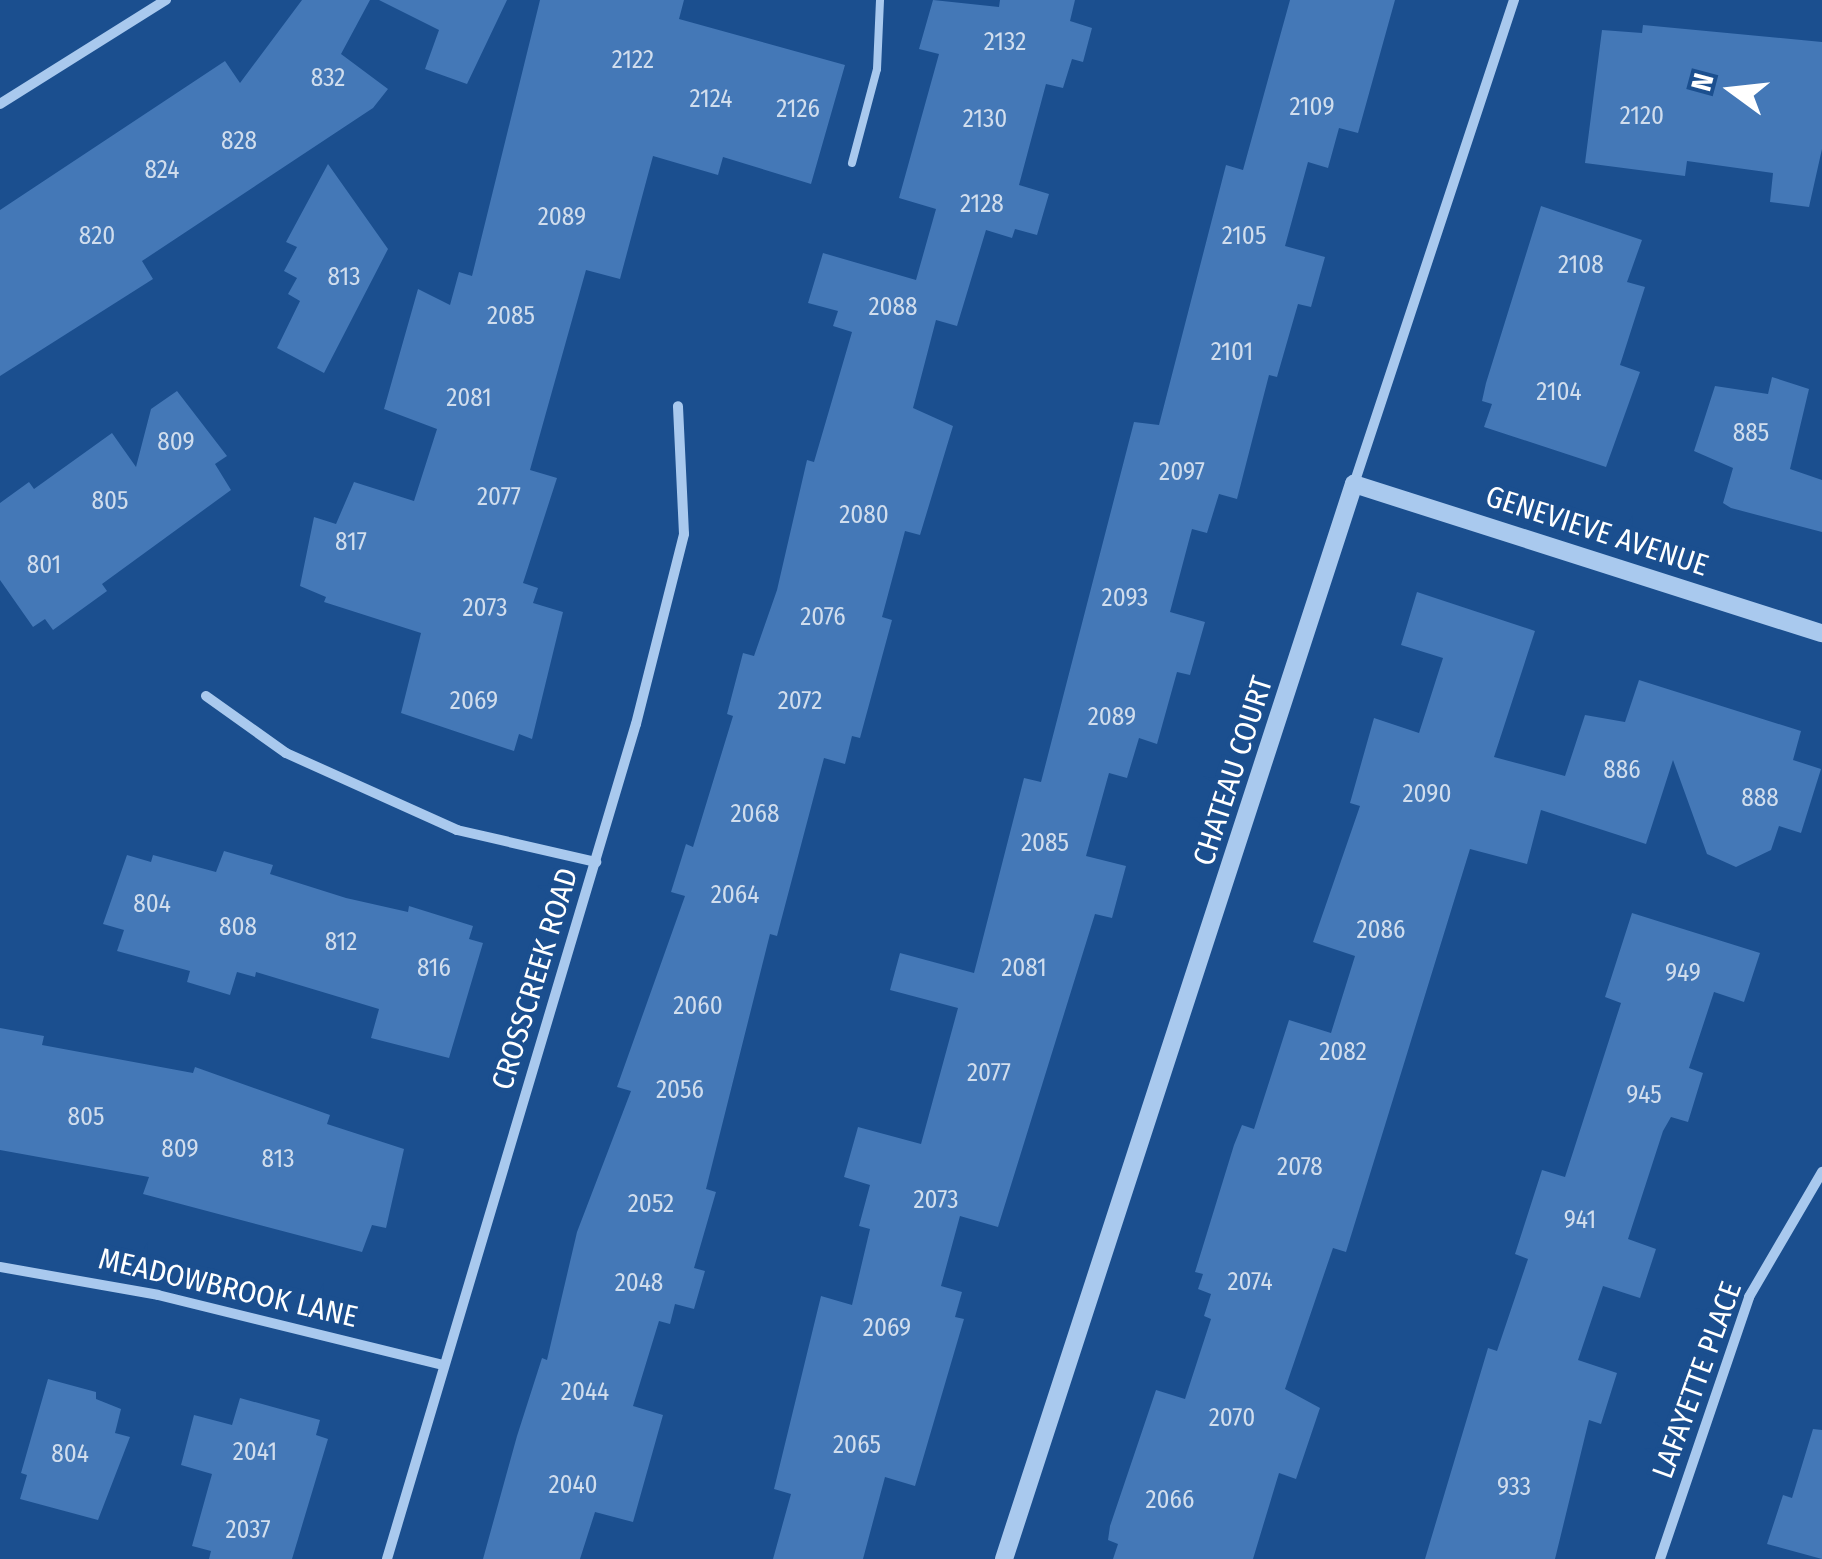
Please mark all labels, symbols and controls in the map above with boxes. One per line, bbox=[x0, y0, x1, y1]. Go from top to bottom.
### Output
house number: 2132 bbox=[984, 27, 1026, 57]
north arrow bbox=[1682, 40, 1782, 140]
house number: 2122 bbox=[612, 45, 654, 75]
house number: 832 bbox=[311, 63, 345, 93]
text: N bbox=[1684, 70, 1721, 94]
house number: 2124 bbox=[690, 84, 732, 114]
house number: 2109 bbox=[1289, 92, 1335, 122]
house number: 2126 bbox=[776, 94, 820, 124]
house number: 2120 bbox=[1620, 101, 1664, 131]
house number: 2130 bbox=[963, 104, 1007, 134]
house number: 828 bbox=[221, 126, 257, 156]
house number: 824 bbox=[145, 155, 179, 185]
house number: 2128 bbox=[960, 189, 1004, 219]
house number: 2089 bbox=[538, 202, 586, 232]
house number: 820 bbox=[79, 221, 115, 251]
house number: 2105 bbox=[1222, 221, 1266, 251]
house number: 2108 bbox=[1558, 250, 1604, 280]
house number: 813 bbox=[328, 262, 360, 292]
house number: 2088 bbox=[868, 292, 918, 322]
house number: 2085 bbox=[487, 301, 535, 331]
house number: 2101 bbox=[1211, 337, 1253, 367]
house number: 2104 bbox=[1536, 377, 1582, 407]
house number: 2081 bbox=[446, 383, 492, 413]
house number: 885 bbox=[1733, 418, 1769, 448]
house number: 809 bbox=[157, 427, 195, 457]
house number: 2097 bbox=[1159, 457, 1205, 487]
street label: GENEVIEVE AVENUE bbox=[1481, 478, 1713, 584]
house number: 2077 bbox=[477, 482, 521, 512]
house number: 805 bbox=[92, 486, 128, 516]
house number: 2080 bbox=[839, 500, 889, 530]
house number: 817 bbox=[335, 527, 367, 557]
house number: 801 bbox=[27, 550, 61, 580]
house number: 2093 bbox=[1102, 583, 1148, 613]
house number: 2073 bbox=[463, 593, 507, 623]
house number: 2076 bbox=[800, 602, 846, 632]
street label: CHATEAU COURT bbox=[1186, 672, 1280, 870]
house number: 2069 bbox=[450, 686, 498, 716]
house number: 2072 bbox=[778, 686, 822, 716]
house number: 2089 bbox=[1088, 702, 1136, 732]
house number: 886 bbox=[1603, 755, 1641, 785]
house number: 2090 bbox=[1402, 779, 1452, 809]
house number: 888 bbox=[1741, 783, 1779, 813]
house number: 2068 bbox=[731, 799, 779, 829]
house number: 2085 bbox=[1021, 828, 1069, 858]
street label: CROSSCREEK ROAD bbox=[484, 864, 586, 1094]
house number: 2064 bbox=[711, 880, 759, 910]
house number: 804 bbox=[133, 889, 171, 919]
house number: 808 bbox=[219, 912, 257, 942]
house number: 2086 bbox=[1357, 915, 1405, 945]
house number: 812 bbox=[325, 927, 357, 957]
house number: 816 bbox=[417, 953, 451, 983]
house number: 2081 bbox=[1001, 953, 1047, 983]
house number: 949 bbox=[1665, 958, 1701, 988]
house number: 2060 bbox=[673, 991, 723, 1021]
house number: 2082 bbox=[1319, 1037, 1367, 1067]
house number: 2077 bbox=[967, 1058, 1011, 1088]
house number: 2056 bbox=[656, 1075, 704, 1105]
house number: 945 bbox=[1626, 1080, 1662, 1110]
house number: 805 bbox=[68, 1102, 104, 1132]
house number: 809 bbox=[161, 1134, 199, 1164]
house number: 813 bbox=[262, 1144, 294, 1174]
house number: 2078 bbox=[1277, 1152, 1323, 1182]
house number: 2073 bbox=[914, 1185, 958, 1215]
house number: 2052 bbox=[628, 1189, 674, 1219]
house number: 941 bbox=[1564, 1205, 1596, 1235]
street label: MEADOWBROOK LANE bbox=[95, 1241, 361, 1335]
house number: 2074 bbox=[1228, 1267, 1272, 1297]
house number: 2048 bbox=[615, 1268, 663, 1298]
street label: LAFAYETTE PLACE bbox=[1645, 1277, 1749, 1483]
house number: 2069 bbox=[863, 1313, 911, 1343]
house number: 2044 bbox=[561, 1377, 609, 1407]
house number: 2070 bbox=[1209, 1403, 1255, 1433]
house number: 2065 bbox=[833, 1430, 881, 1460]
house number: 2041 bbox=[233, 1437, 277, 1467]
house number: 804 bbox=[51, 1439, 89, 1469]
house number: 2040 bbox=[548, 1470, 598, 1500]
house number: 933 bbox=[1497, 1472, 1531, 1502]
house number: 2066 bbox=[1146, 1485, 1194, 1515]
house number: 2037 bbox=[225, 1515, 271, 1545]

